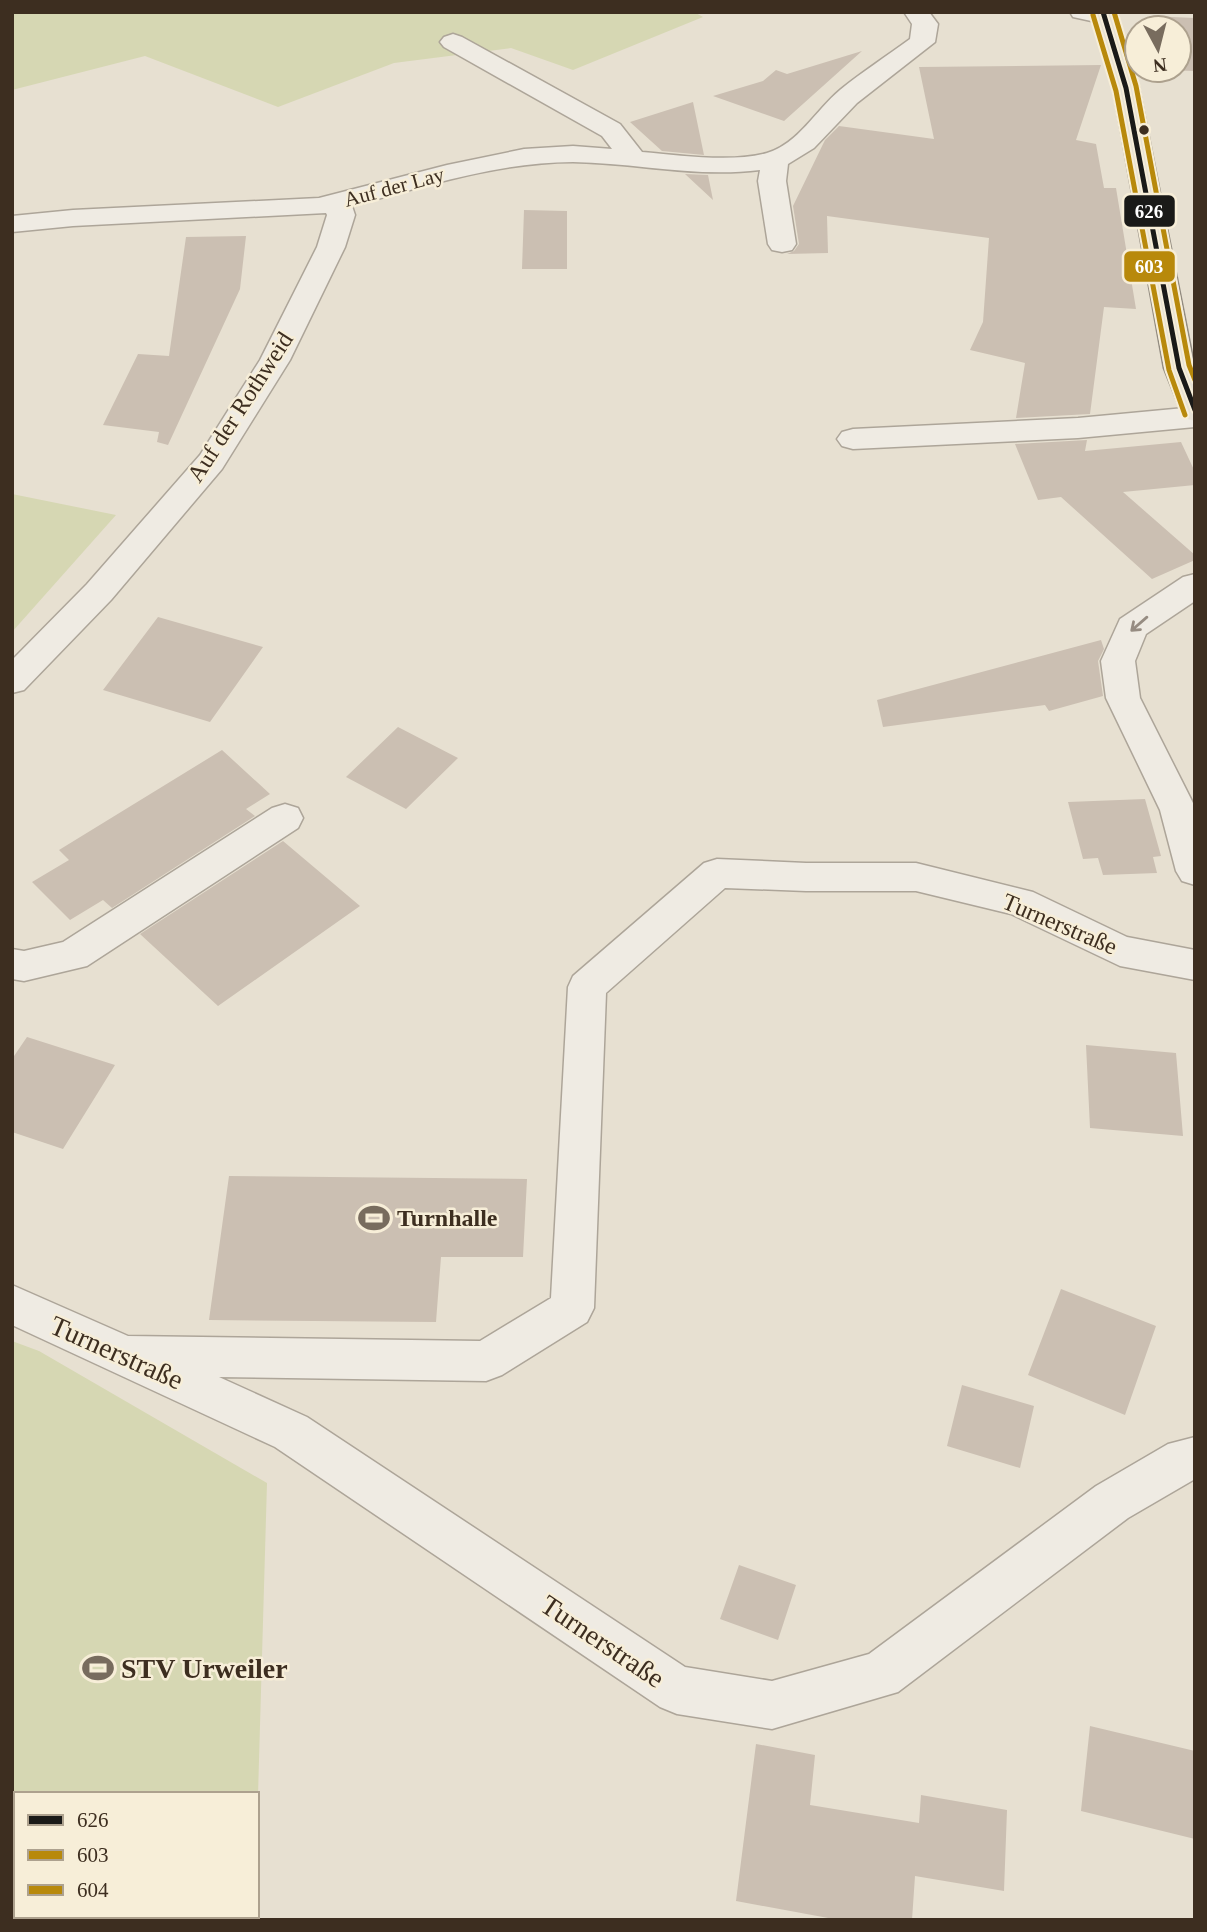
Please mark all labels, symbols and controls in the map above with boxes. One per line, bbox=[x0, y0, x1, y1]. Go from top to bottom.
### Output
north arrow bbox=[1123, 14, 1193, 84]
text: N bbox=[1152, 54, 1168, 77]
unlabelled marker bbox=[1137, 123, 1151, 137]
street label: Auf der Lay bbox=[341, 162, 447, 212]
line badge: 626 bbox=[1123, 194, 1176, 228]
text: 626 bbox=[1135, 201, 1163, 222]
line badge: 603 bbox=[1123, 250, 1176, 283]
text: 603 bbox=[1135, 256, 1163, 277]
street label: Auf der Rothweid bbox=[182, 327, 298, 487]
one-way arrow bbox=[1130, 616, 1148, 632]
street label: Turnerstraße bbox=[999, 888, 1121, 960]
sports icon: Turnhalle bbox=[357, 1201, 391, 1235]
place label: Turnhalle bbox=[397, 1205, 498, 1231]
street label: Turnerstraße bbox=[46, 1309, 188, 1396]
street label: Turnerstraße bbox=[535, 1589, 670, 1694]
sports icon: STV Urweiler bbox=[81, 1651, 115, 1685]
place label: STV Urweiler bbox=[121, 1653, 288, 1684]
legend bbox=[14, 1792, 259, 1918]
text: 626 bbox=[77, 1808, 109, 1832]
text: 603 bbox=[77, 1843, 109, 1867]
text: 604 bbox=[77, 1878, 109, 1902]

